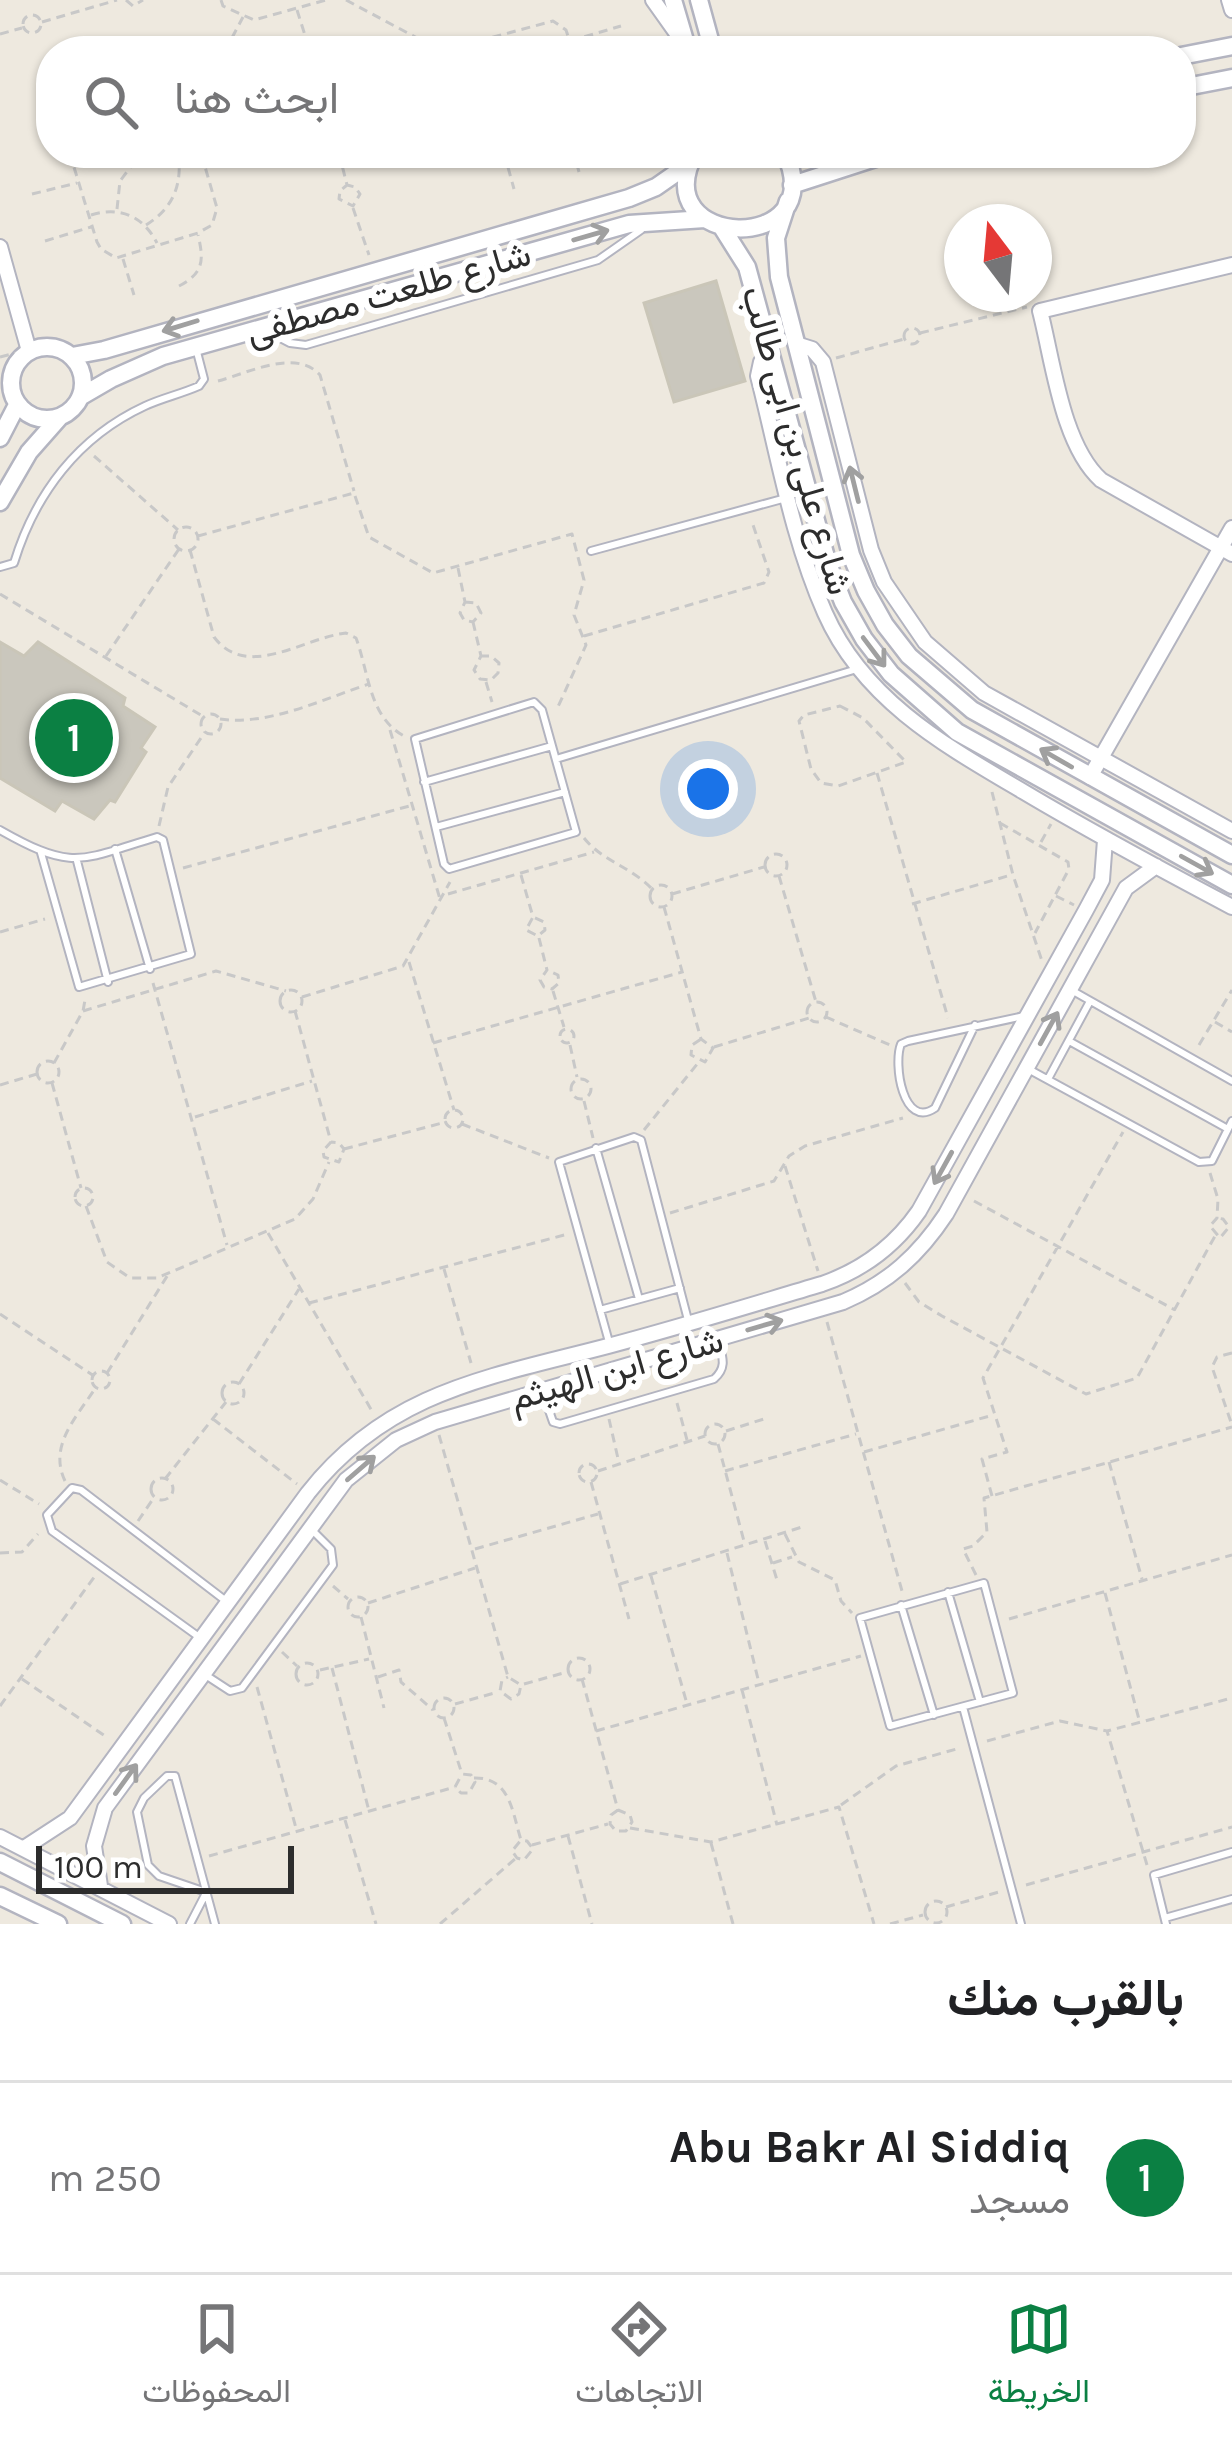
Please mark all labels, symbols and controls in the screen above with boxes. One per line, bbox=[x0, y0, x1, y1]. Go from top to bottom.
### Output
search box bbox=[36, 36, 1196, 168]
icon: search bbox=[78, 69, 144, 135]
text: ابحث هنا bbox=[174, 72, 339, 124]
north arrow bbox=[944, 204, 1052, 312]
one-way arrow bbox=[571, 223, 609, 245]
street label: شارع طلعت مصطفى bbox=[241, 232, 536, 357]
street label: شارع على بن ابى طالب bbox=[730, 281, 861, 600]
one-way arrow bbox=[161, 317, 199, 339]
one-way arrow bbox=[842, 466, 864, 504]
one-way arrow bbox=[861, 635, 887, 668]
pin: 1 bbox=[35, 693, 113, 783]
one-way arrow bbox=[1040, 745, 1075, 769]
your location bbox=[678, 759, 738, 819]
one-way arrow bbox=[1178, 854, 1213, 878]
one-way arrow bbox=[1038, 1011, 1061, 1046]
one-way arrow bbox=[931, 1150, 955, 1185]
one-way arrow bbox=[746, 1313, 784, 1335]
street label: شارع ابن الهيثم bbox=[505, 1318, 729, 1422]
one-way arrow bbox=[345, 1454, 376, 1482]
one-way arrow bbox=[113, 1763, 139, 1796]
scale bar bbox=[36, 1840, 294, 1893]
text: 100 m bbox=[54, 1848, 143, 1886]
text: بالقرب منك bbox=[947, 1968, 1184, 2028]
text: Abu Bakr Al Siddiq bbox=[669, 2121, 1070, 2173]
text: 250 m bbox=[48, 2155, 162, 2201]
text: 1 bbox=[1138, 2155, 1152, 2201]
text: مسجد bbox=[969, 2177, 1070, 2223]
tab: المحفوظات bbox=[142, 2296, 291, 2420]
tab: الاتجاهات bbox=[575, 2296, 703, 2420]
tab: الخريطة bbox=[988, 2296, 1090, 2420]

